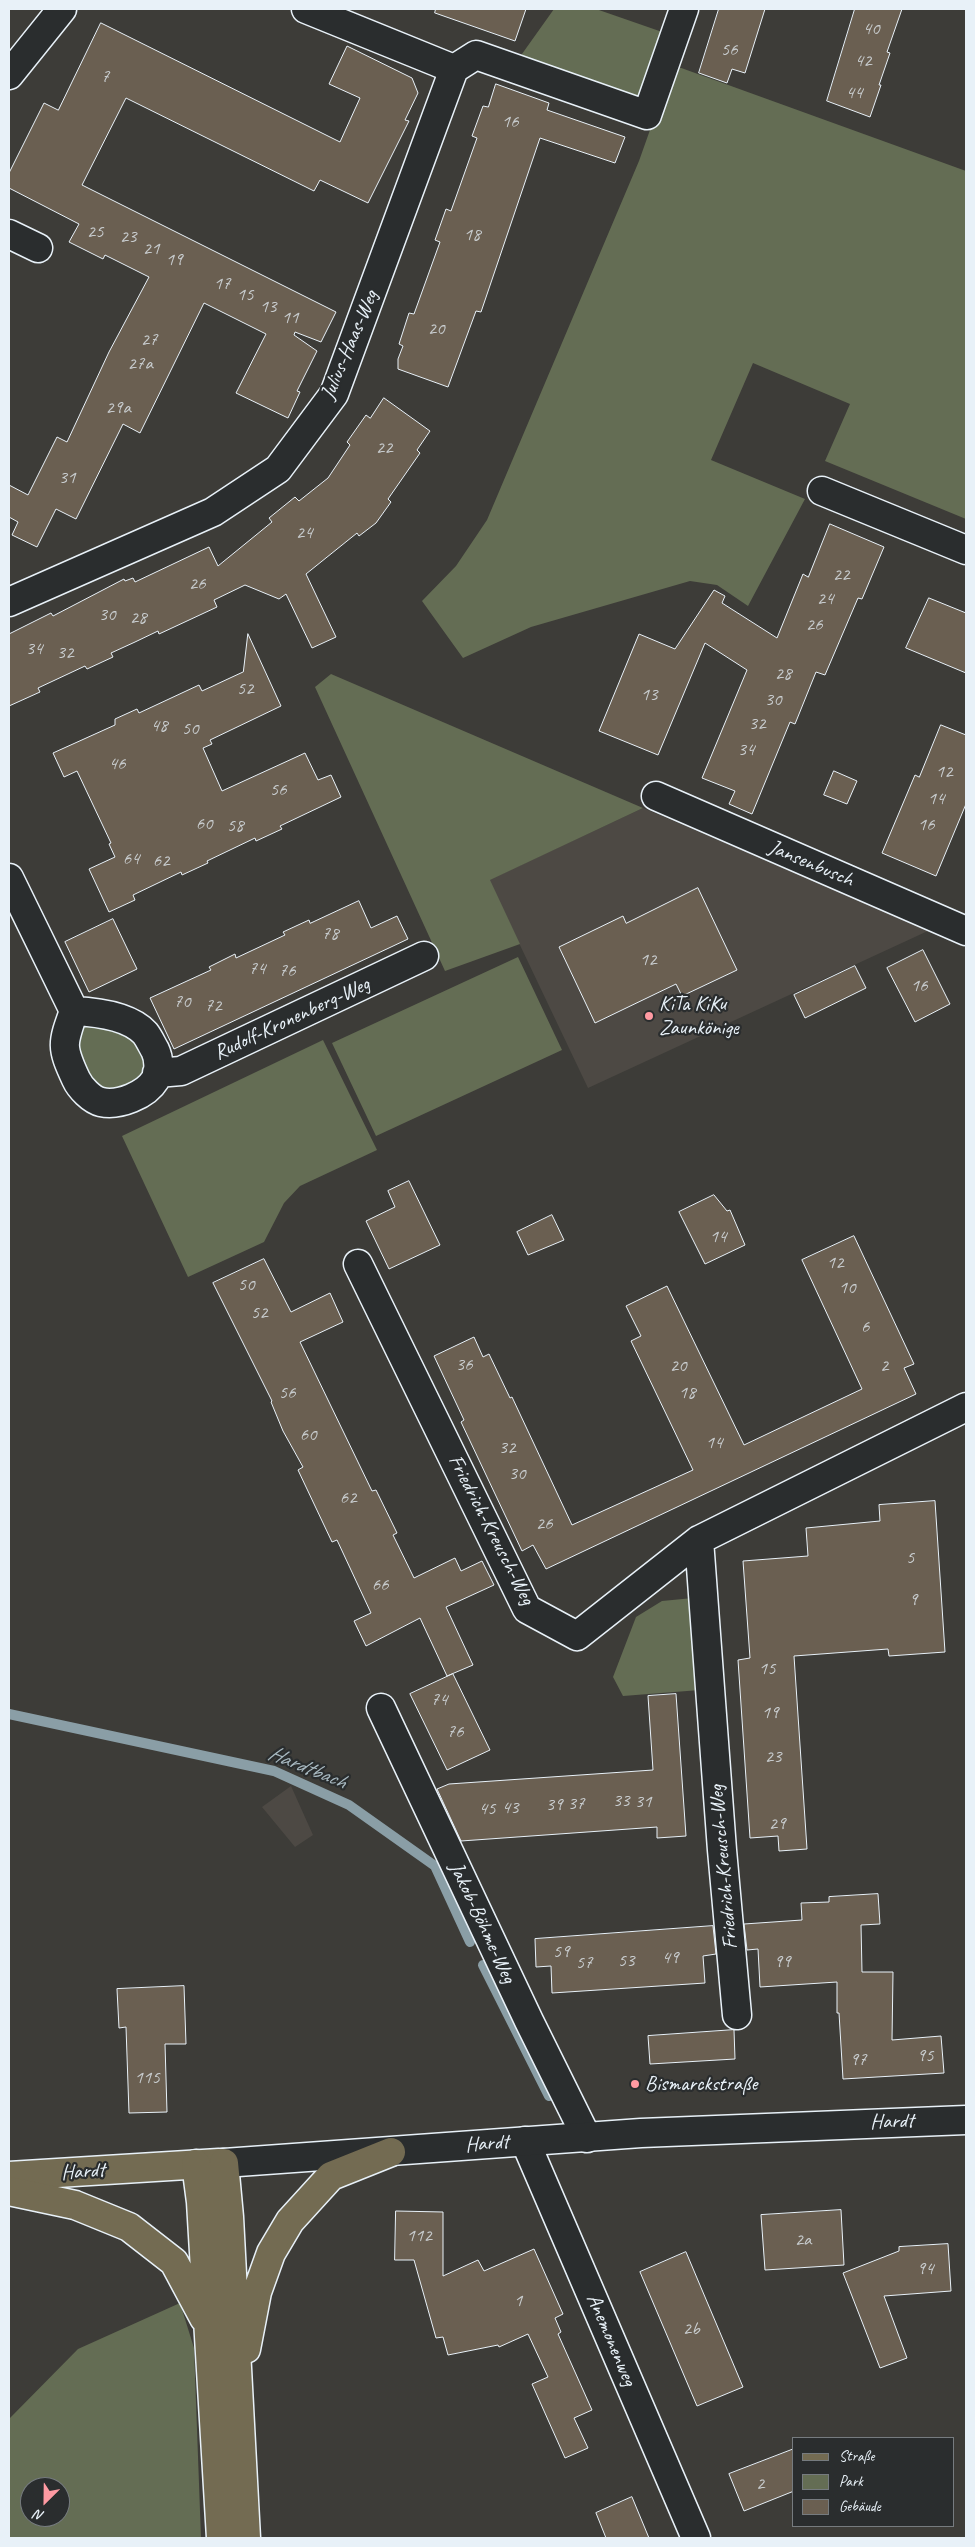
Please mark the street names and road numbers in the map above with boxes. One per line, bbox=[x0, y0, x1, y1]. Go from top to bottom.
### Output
street label: Julius-Haas-Weg bbox=[316, 287, 384, 403]
street label: Jansenbusch bbox=[765, 835, 857, 893]
street label: Rudolf-Kronenberg-Weg bbox=[210, 972, 374, 1066]
street label: Friedrich-Kreusch-Weg bbox=[442, 1451, 540, 1609]
street label: Friedrich-Kreusch-Weg bbox=[704, 1784, 744, 1950]
street label: Jakob-Böhme-Weg bbox=[443, 1858, 521, 1988]
street label: Hardt bbox=[870, 2109, 914, 2135]
street label: Hardt bbox=[464, 2130, 510, 2158]
street label: Hardt bbox=[60, 2158, 106, 2186]
street label: Anemonenweg bbox=[580, 2290, 642, 2390]

